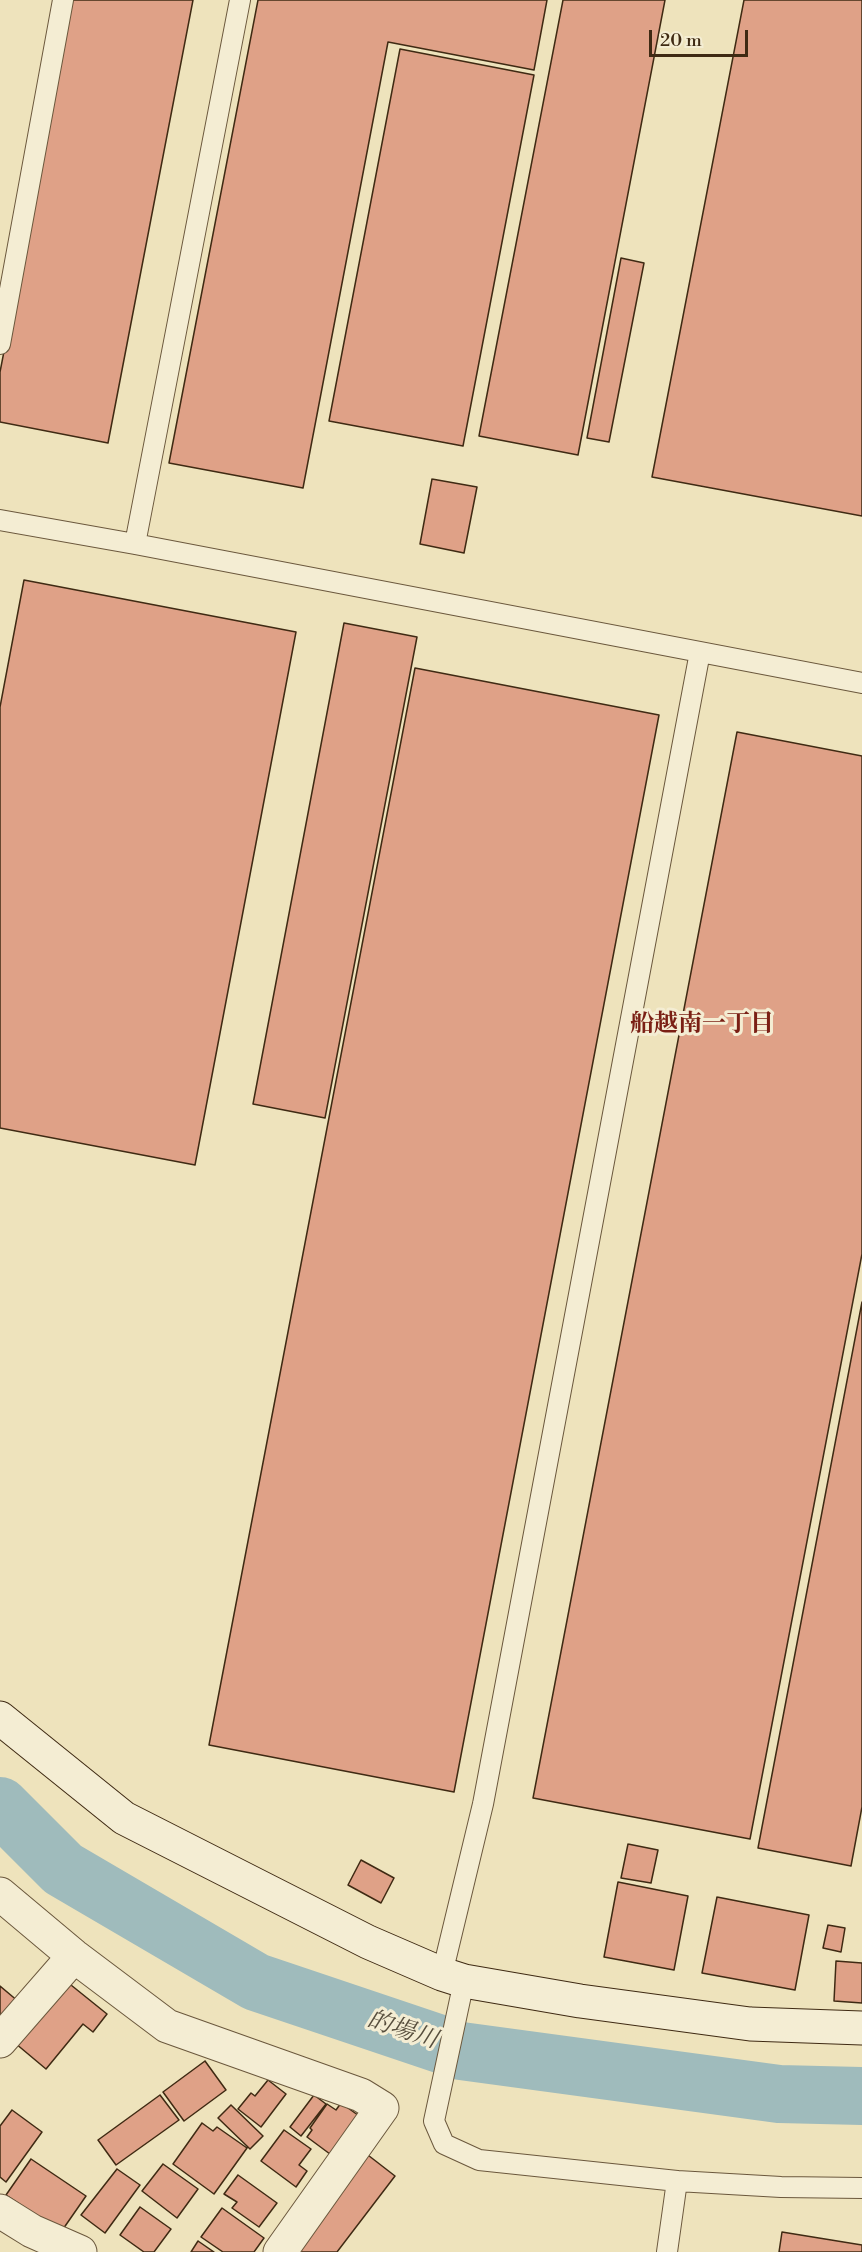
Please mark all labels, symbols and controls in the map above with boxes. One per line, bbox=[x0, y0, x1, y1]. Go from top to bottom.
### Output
scale bar bbox=[652, 18, 751, 56]
text: 20 m bbox=[660, 29, 702, 52]
district label: 船越南一丁目 bbox=[630, 1011, 774, 1039]
water label: 的場川 bbox=[363, 2006, 441, 2056]

